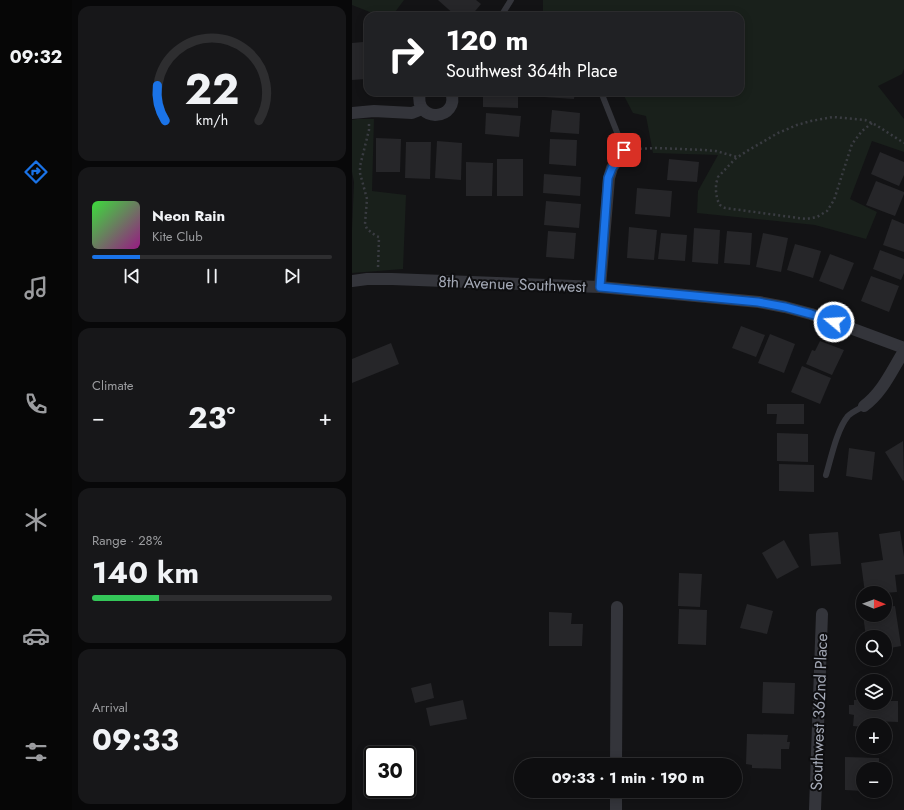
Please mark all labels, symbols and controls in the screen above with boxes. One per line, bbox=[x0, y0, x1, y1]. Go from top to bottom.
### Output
text: 120 m bbox=[446, 20, 529, 61]
icon: right bbox=[380, 28, 432, 80]
text: 09:32 bbox=[10, 44, 62, 70]
text: Southwest 364th Place bbox=[446, 58, 617, 84]
text: 22 bbox=[185, 59, 239, 120]
text: km/h bbox=[196, 110, 228, 130]
pin bbox=[607, 133, 641, 167]
icon: arrive bbox=[613, 139, 635, 161]
icon: directions bbox=[22, 158, 50, 186]
text: Neon Rain bbox=[152, 205, 225, 227]
text: Kite Club bbox=[152, 227, 203, 246]
icon: previous bbox=[121, 265, 143, 287]
icon: pause bbox=[201, 265, 223, 287]
icon: next bbox=[281, 265, 303, 287]
street label: 8th Avenue Southwest bbox=[438, 270, 586, 298]
icon: music bbox=[22, 274, 50, 302]
position arrow bbox=[813, 301, 855, 343]
text: Climate bbox=[92, 376, 133, 395]
icon: phone bbox=[22, 390, 50, 418]
text: 23° bbox=[188, 396, 235, 439]
text: − bbox=[92, 401, 105, 433]
text: + bbox=[318, 401, 332, 433]
icon: climate bbox=[22, 506, 50, 534]
text: Range · 28% bbox=[92, 531, 162, 550]
text: 140 km bbox=[92, 551, 199, 594]
north arrow bbox=[856, 586, 892, 622]
map controls bbox=[856, 586, 892, 798]
icon: car bbox=[22, 622, 50, 650]
button: search bbox=[856, 630, 892, 666]
street label: Southwest 362nd Place bbox=[805, 633, 833, 791]
button: layers bbox=[856, 674, 892, 710]
text: Arrival bbox=[92, 698, 128, 717]
text: 09:33 bbox=[92, 718, 179, 761]
button: + bbox=[856, 718, 892, 754]
icon: filters bbox=[22, 738, 50, 766]
speed limit sign: 30 bbox=[364, 746, 416, 798]
button: − bbox=[856, 762, 892, 798]
text: 09:33 · 1 min · 190 m bbox=[552, 767, 704, 789]

